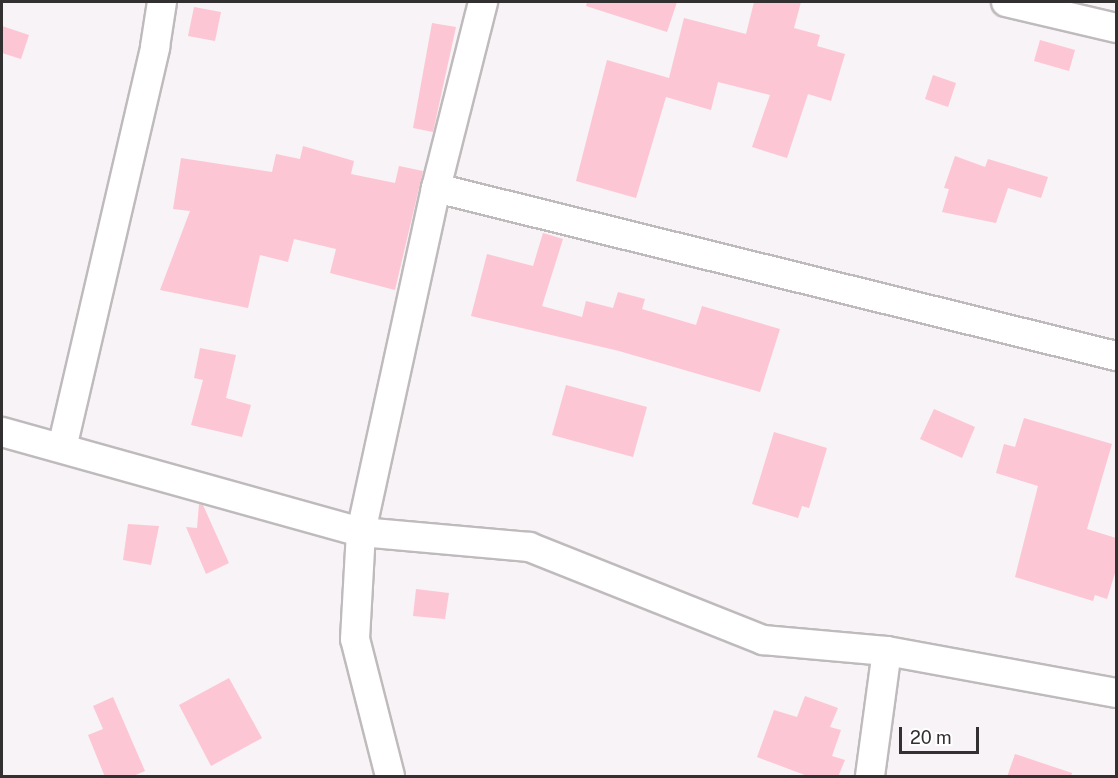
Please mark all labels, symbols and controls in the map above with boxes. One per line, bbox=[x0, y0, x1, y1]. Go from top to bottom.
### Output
scale bar bbox=[902, 715, 982, 753]
text: 20 m bbox=[910, 727, 952, 748]

